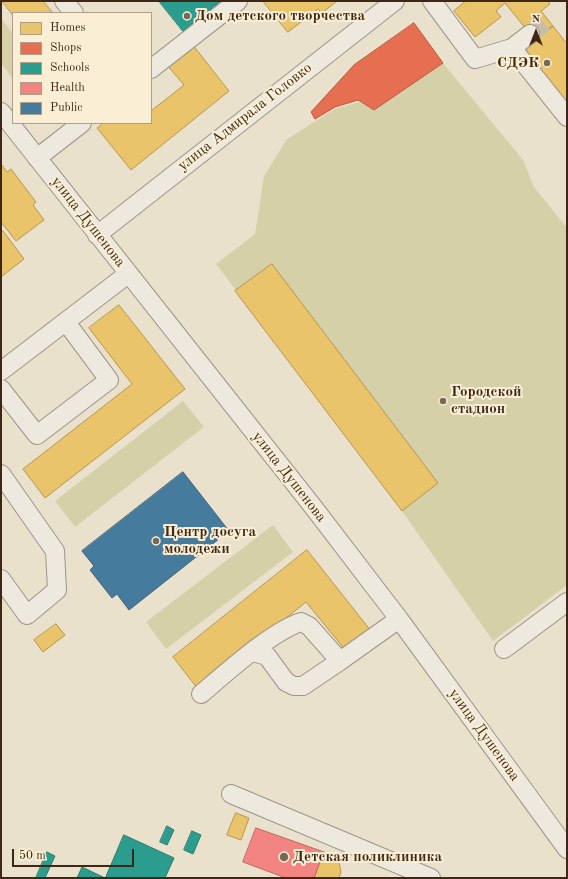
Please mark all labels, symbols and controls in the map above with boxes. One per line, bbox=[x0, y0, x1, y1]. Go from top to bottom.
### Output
place label: Дом детского творчества bbox=[195, 7, 365, 25]
marker: Дом детского творчества bbox=[182, 11, 192, 21]
legend bbox=[12, 12, 152, 124]
north arrow bbox=[516, 12, 556, 52]
text: N bbox=[532, 14, 540, 25]
text: Homes bbox=[50, 22, 86, 34]
text: Shops bbox=[50, 42, 81, 54]
place label: СДЭК bbox=[497, 54, 539, 72]
marker: СДЭК bbox=[542, 58, 552, 68]
street label: улица Адмирала Головко bbox=[174, 59, 316, 175]
text: Schools bbox=[50, 62, 90, 74]
text: Health bbox=[50, 82, 85, 94]
text: Public bbox=[50, 102, 82, 114]
street label: улица Душенова bbox=[47, 173, 129, 271]
place label: Городской стадион bbox=[451, 383, 522, 418]
marker: Городской стадион bbox=[438, 396, 448, 406]
street label: улица Душенова bbox=[248, 428, 330, 526]
place label: Центр досуга молодежи bbox=[164, 523, 256, 558]
marker: Центр досуга молодежи bbox=[151, 536, 161, 546]
street label: улица Душенова bbox=[444, 685, 524, 785]
scale bar bbox=[14, 841, 136, 867]
place label: Детская поликлиника bbox=[293, 848, 442, 866]
text: 50 m bbox=[19, 850, 46, 862]
marker: Детская поликлиника bbox=[278, 851, 290, 863]

